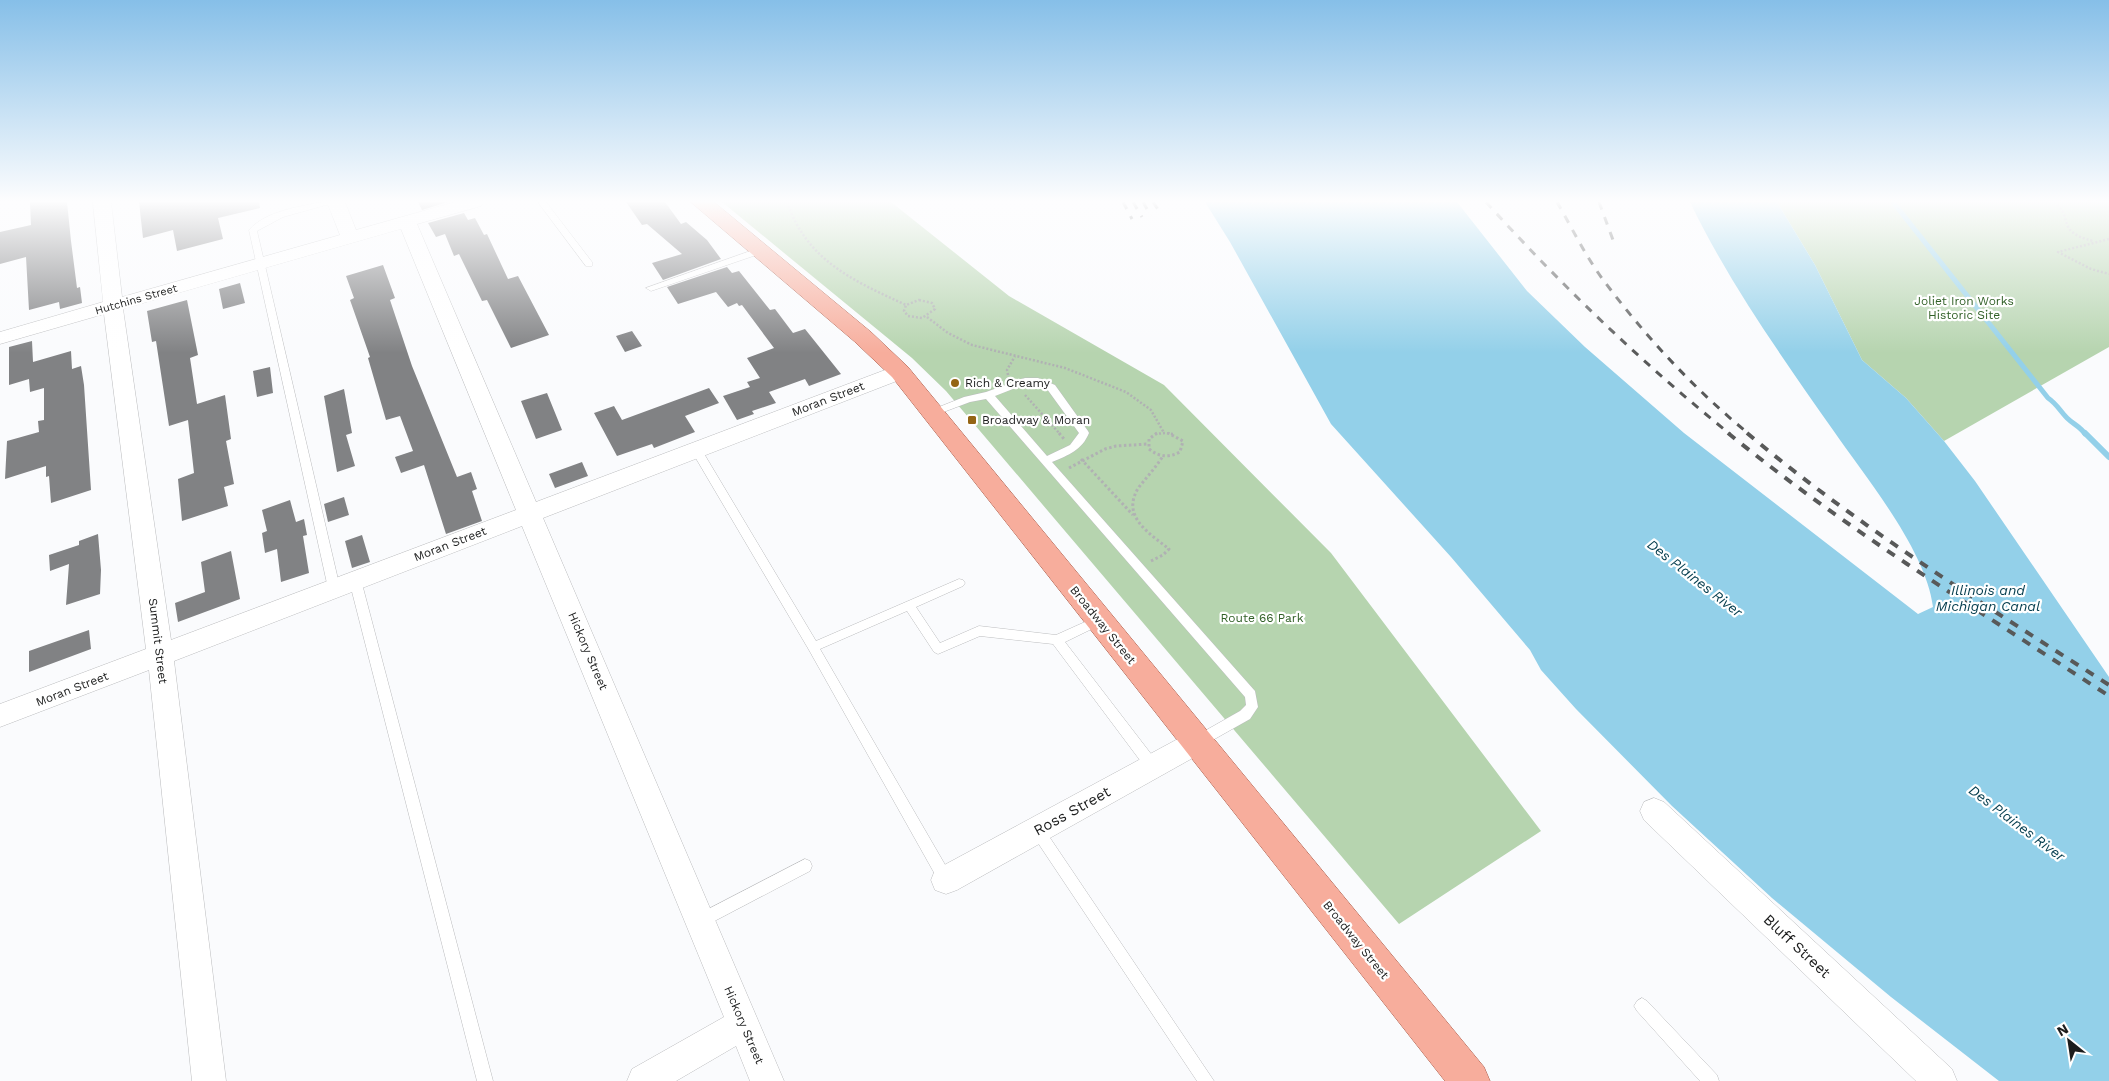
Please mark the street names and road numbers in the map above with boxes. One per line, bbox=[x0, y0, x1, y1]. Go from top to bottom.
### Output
street label: Hutchins Street bbox=[94, 281, 179, 317]
street label: Moran Street bbox=[790, 379, 866, 419]
street label: Moran Street bbox=[412, 524, 488, 564]
street label: Broadway Street bbox=[1067, 583, 1139, 667]
street label: Summit Street bbox=[146, 597, 170, 685]
street label: Hickory Street bbox=[565, 610, 611, 692]
street label: Moran Street bbox=[34, 669, 110, 709]
street label: Ross Street bbox=[1031, 782, 1114, 839]
street label: Broadway Street bbox=[1320, 898, 1392, 982]
street label: Bluff Street bbox=[1760, 910, 1835, 982]
street label: Hickory Street bbox=[721, 984, 767, 1066]

